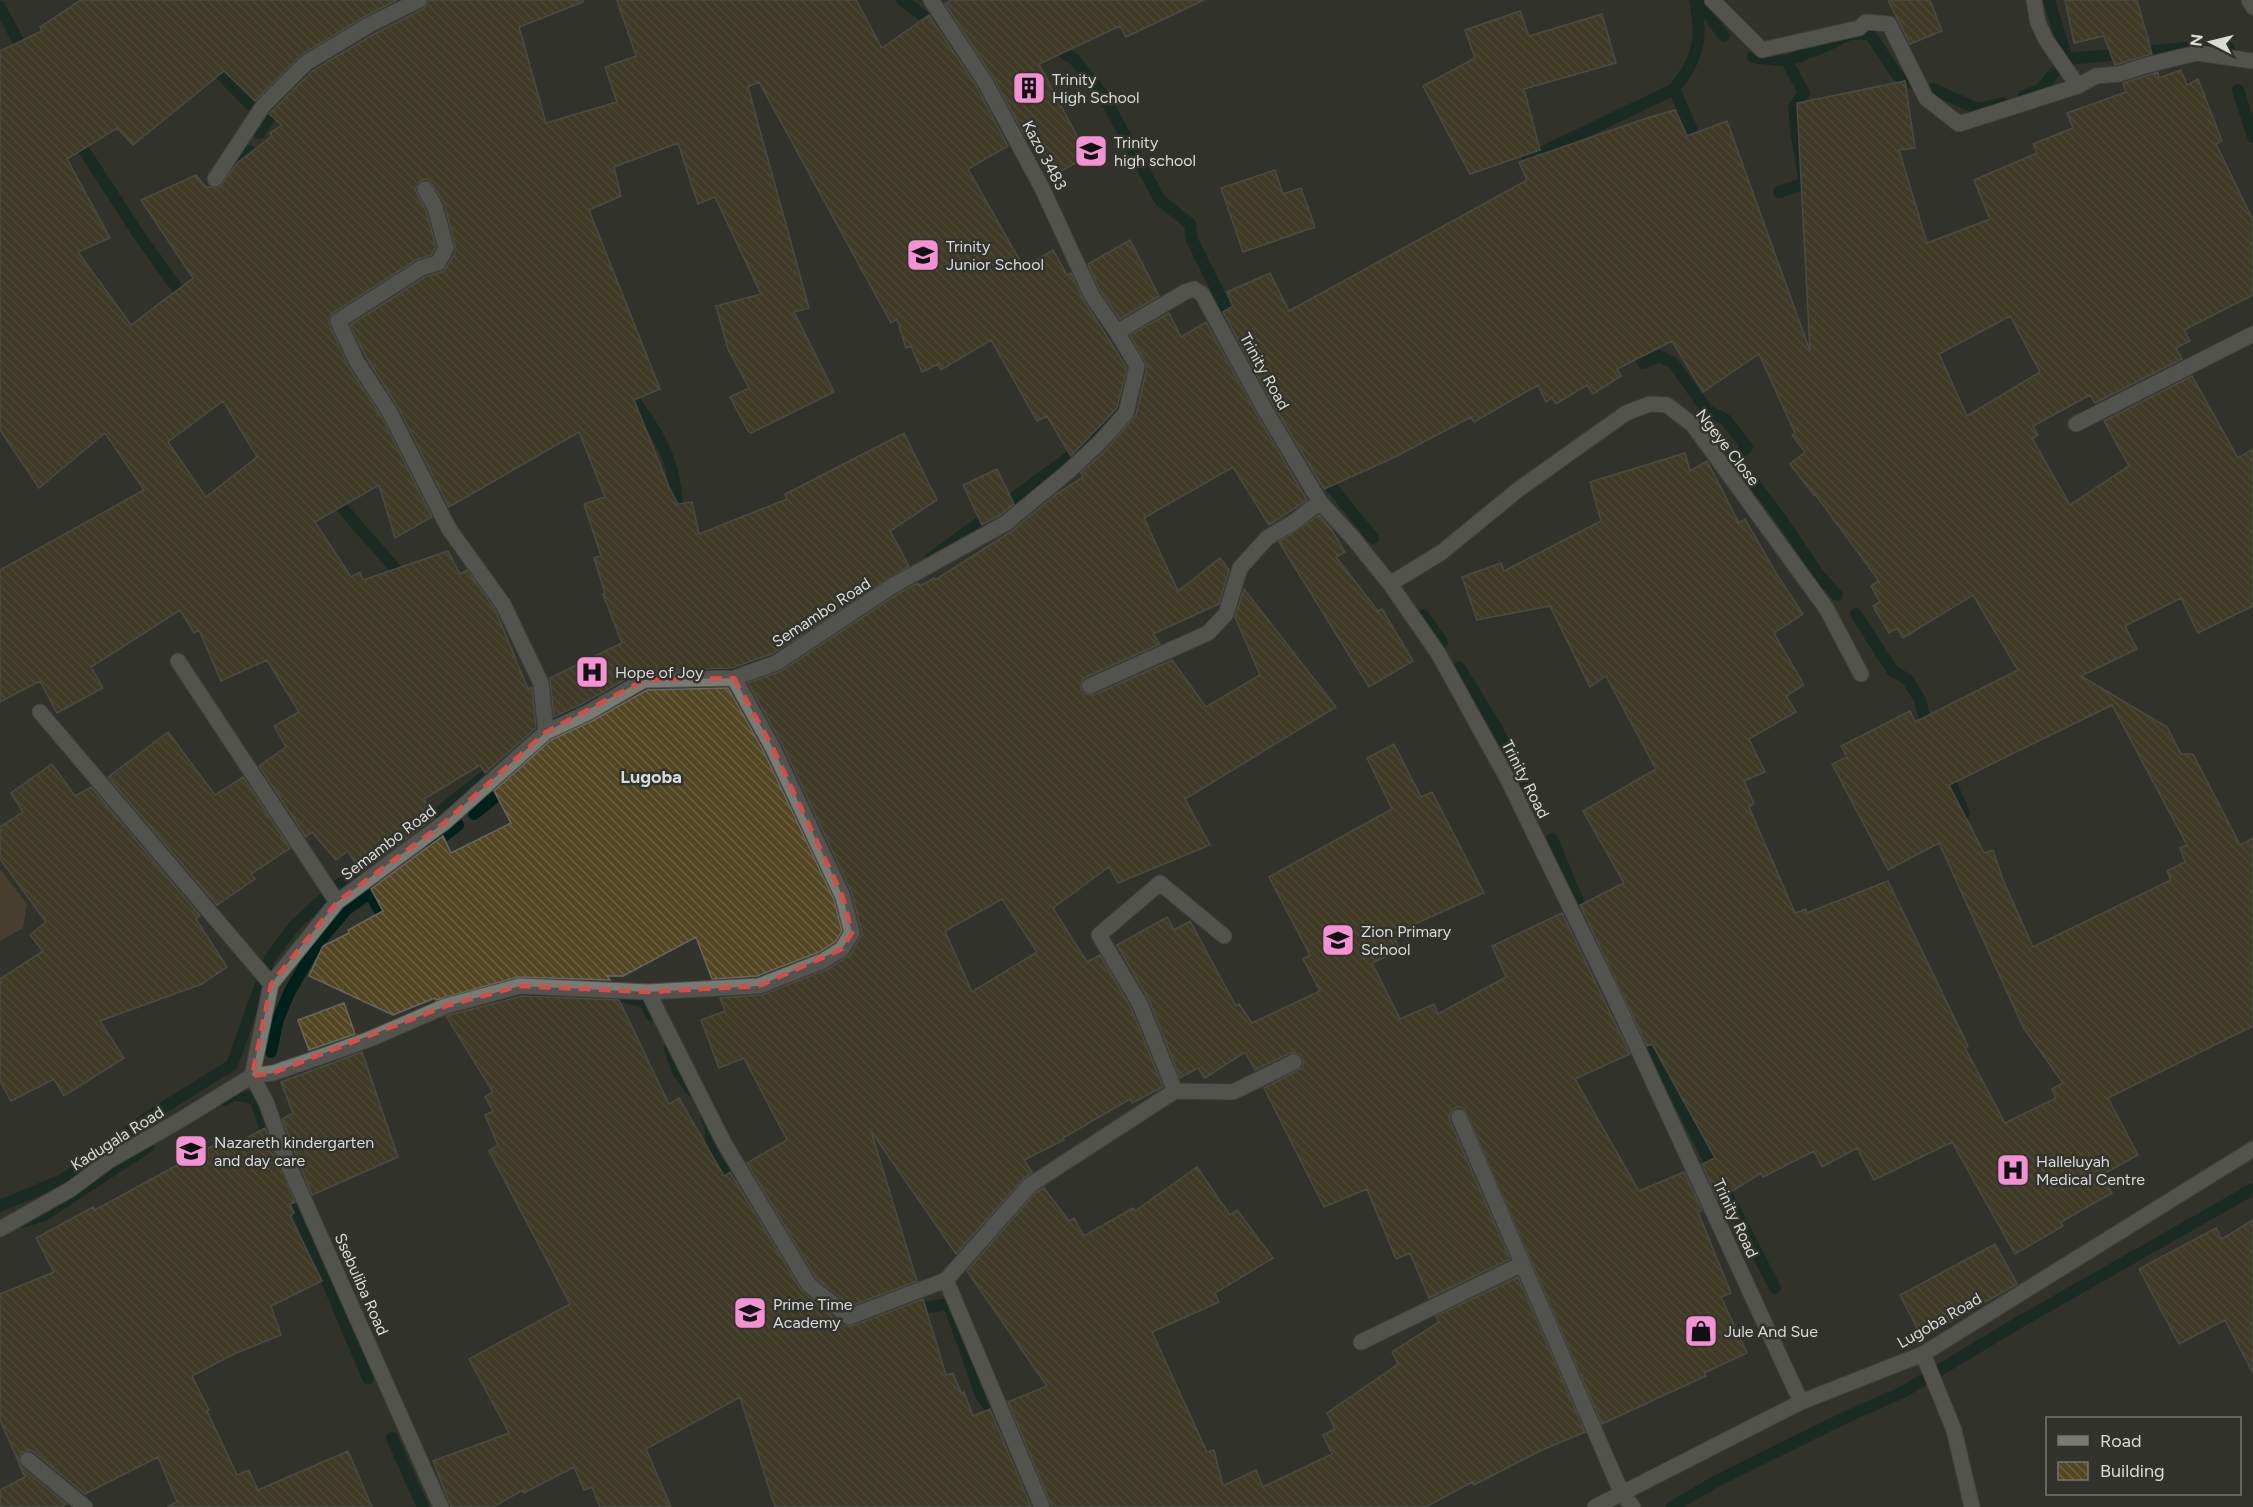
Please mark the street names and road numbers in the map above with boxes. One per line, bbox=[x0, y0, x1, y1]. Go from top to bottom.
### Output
street label: Kazo 3483 bbox=[1018, 117, 1071, 193]
street label: Trinity Road bbox=[1236, 329, 1293, 413]
street label: Ngeye Close bbox=[1692, 405, 1763, 490]
street label: Semambo Road bbox=[769, 574, 874, 651]
street label: Trinity Road bbox=[1498, 737, 1553, 821]
street label: Semambo Road bbox=[337, 801, 439, 884]
street label: Kadugala Road bbox=[67, 1102, 167, 1175]
street label: Trinity Road bbox=[1709, 1176, 1762, 1261]
street label: Ssebuliba Road bbox=[331, 1230, 393, 1338]
street label: Lugoba Road bbox=[1894, 1289, 1985, 1352]

